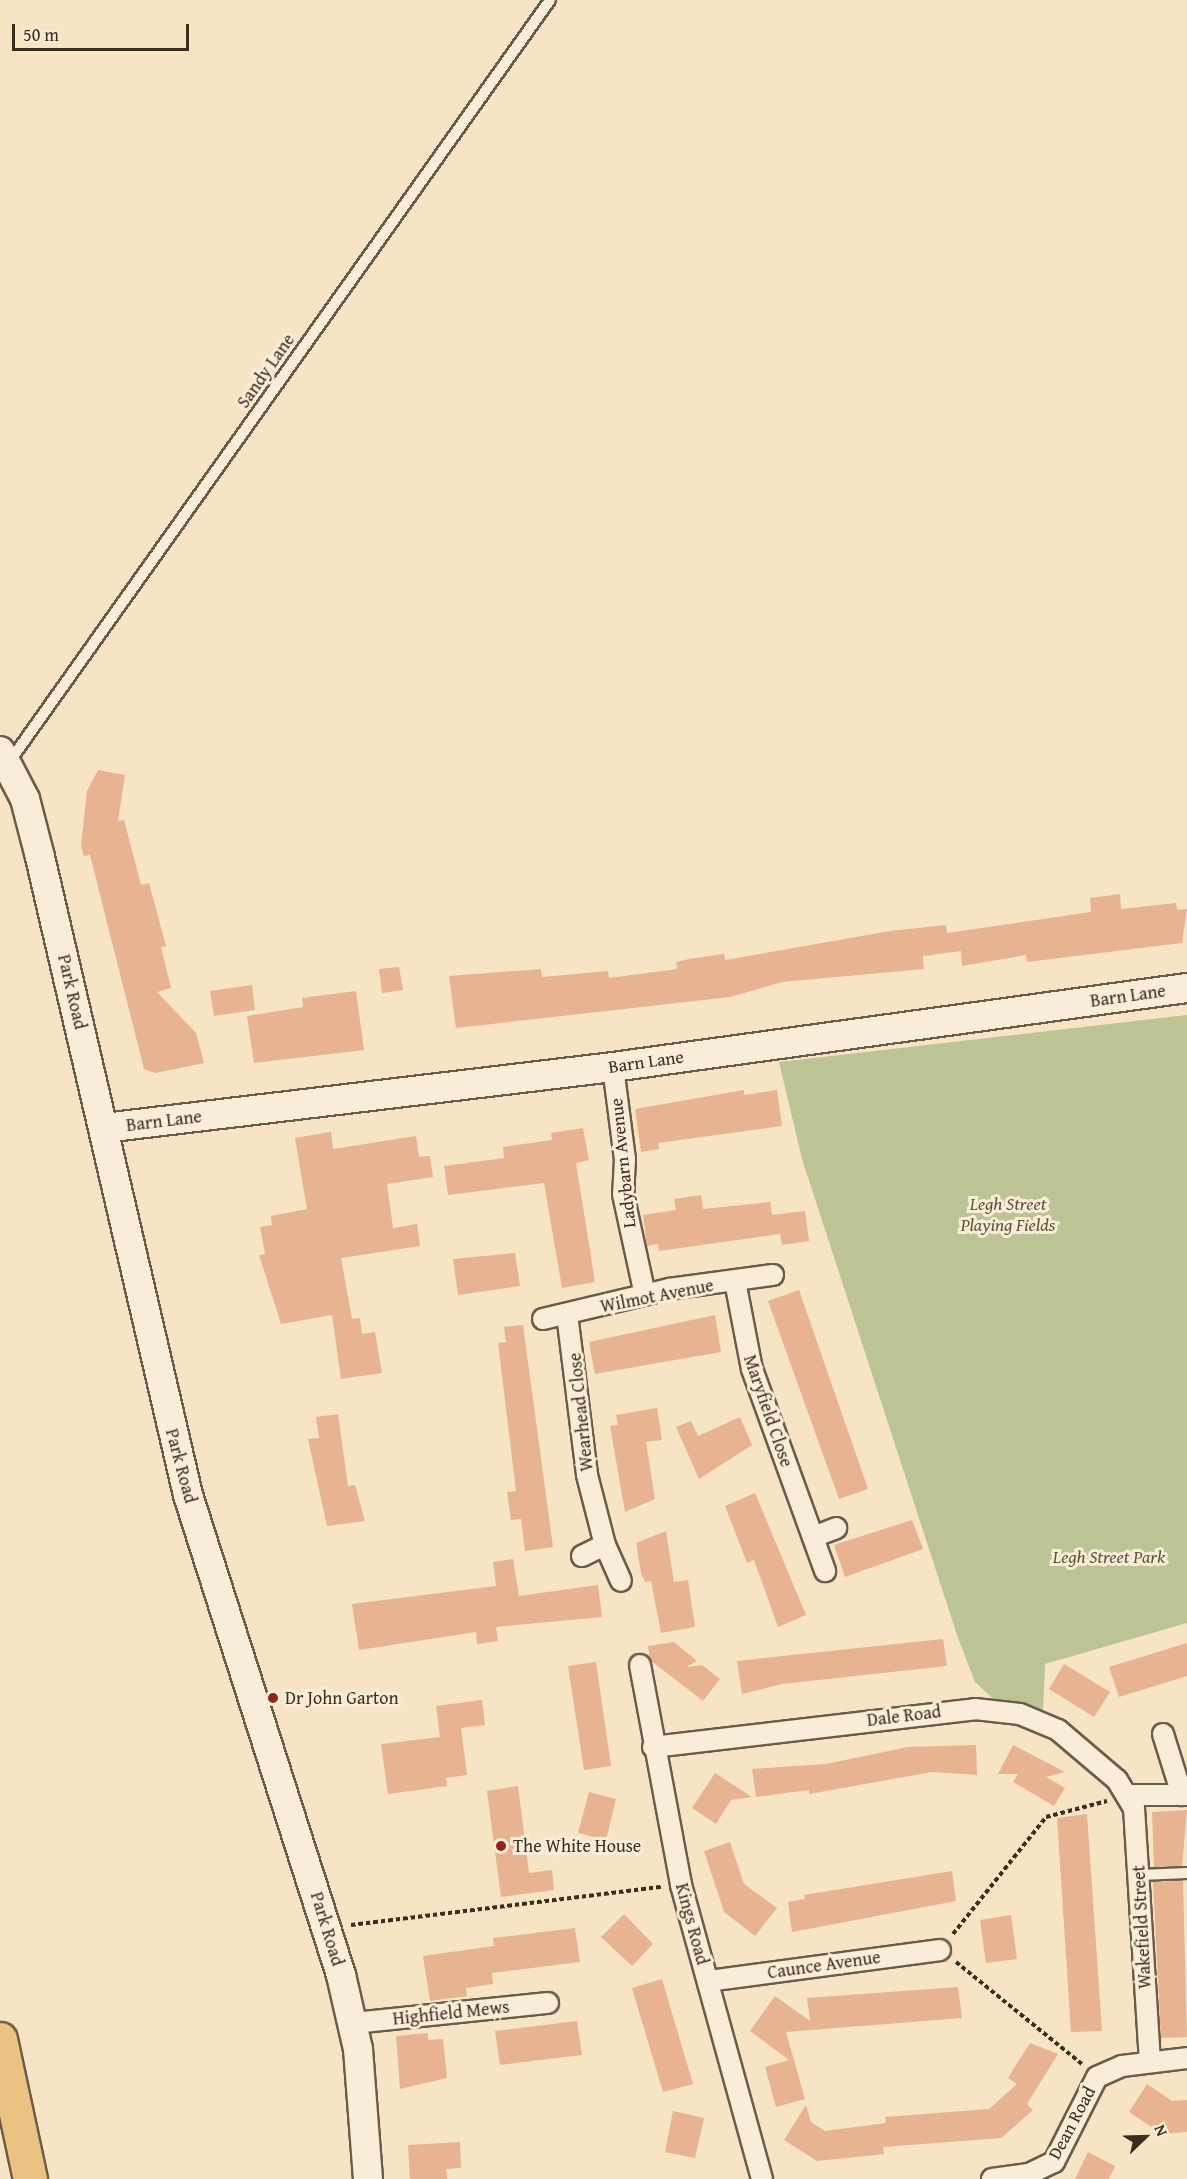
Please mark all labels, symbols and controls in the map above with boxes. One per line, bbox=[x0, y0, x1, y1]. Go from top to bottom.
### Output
scale bar bbox=[15, 12, 192, 50]
text: 50 m bbox=[23, 21, 59, 48]
street label: Sandy Lane bbox=[233, 330, 299, 412]
street label: Park Road bbox=[53, 952, 91, 1032]
street label: Barn Lane bbox=[1089, 980, 1167, 1012]
street label: Barn Lane bbox=[607, 1046, 685, 1078]
street label: Ladybarn Avenue bbox=[605, 1097, 641, 1229]
street label: Barn Lane bbox=[125, 1106, 203, 1136]
park label: Legh Street Playing Fields bbox=[961, 1194, 1055, 1236]
street label: Wilmot Avenue bbox=[599, 1274, 715, 1318]
street label: Wearhead Close bbox=[564, 1352, 598, 1472]
street label: Maryfield Close bbox=[739, 1352, 797, 1470]
street label: Park Road bbox=[161, 1426, 201, 1506]
park label: Legh Street Park bbox=[1053, 1546, 1165, 1568]
place label: Dr John Garton bbox=[285, 1687, 399, 1709]
marker: Dr John Garton bbox=[266, 1691, 280, 1705]
street label: Dale Road bbox=[866, 1701, 942, 1731]
place label: The White House bbox=[513, 1835, 641, 1857]
marker: The White House bbox=[494, 1839, 508, 1853]
street label: Wakefield Street bbox=[1128, 1865, 1156, 1989]
street label: Kings Road bbox=[671, 1881, 713, 1967]
street label: Park Road bbox=[306, 1889, 348, 1969]
street label: Caunce Avenue bbox=[766, 1946, 882, 1984]
street label: Highfield Mews bbox=[392, 1996, 510, 2030]
street label: Dean Road bbox=[1044, 2083, 1100, 2163]
north arrow bbox=[1115, 2107, 1175, 2167]
text: N bbox=[1148, 2120, 1175, 2140]

